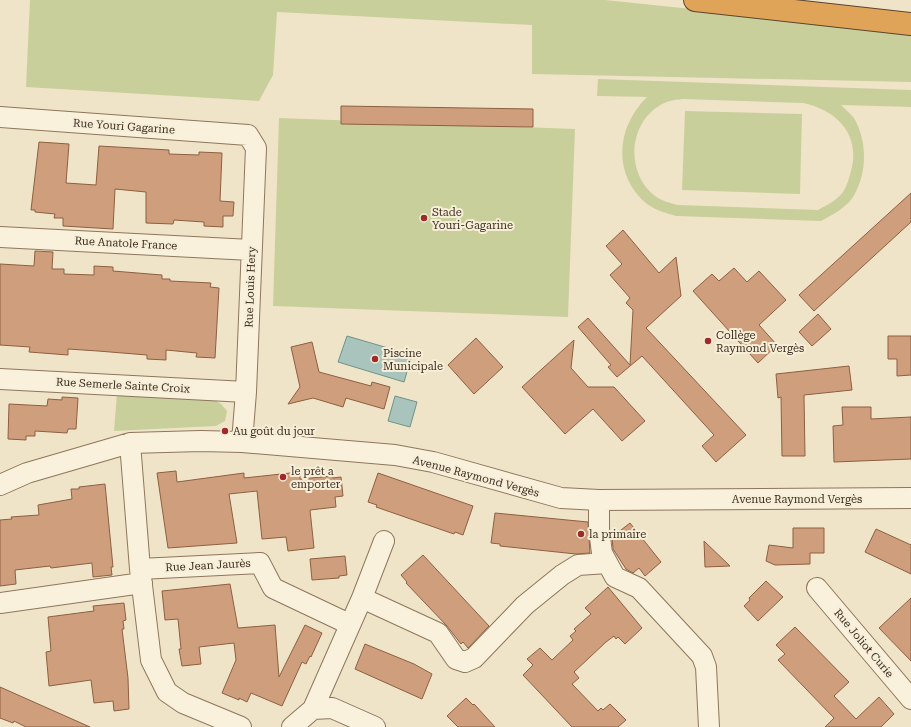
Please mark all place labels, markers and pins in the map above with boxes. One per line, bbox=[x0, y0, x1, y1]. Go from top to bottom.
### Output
place label: Stade Youri-Gagarine bbox=[432, 206, 513, 232]
marker: Stade Youri-Gagarine bbox=[419, 213, 429, 223]
place label: Collège Raymond Vergès bbox=[716, 329, 804, 355]
marker: Collège Raymond Vergès bbox=[703, 336, 713, 346]
place label: Piscine Municipale bbox=[383, 347, 443, 373]
marker: Piscine Municipale bbox=[370, 354, 380, 364]
place label: Au goût du jour bbox=[233, 425, 315, 438]
marker: Au goût du jour bbox=[220, 426, 230, 436]
place label: le prêt a emporter bbox=[291, 465, 341, 491]
marker: le prêt a emporter bbox=[278, 472, 288, 482]
place label: la primaire bbox=[589, 528, 646, 541]
marker: la primaire bbox=[576, 529, 586, 539]

